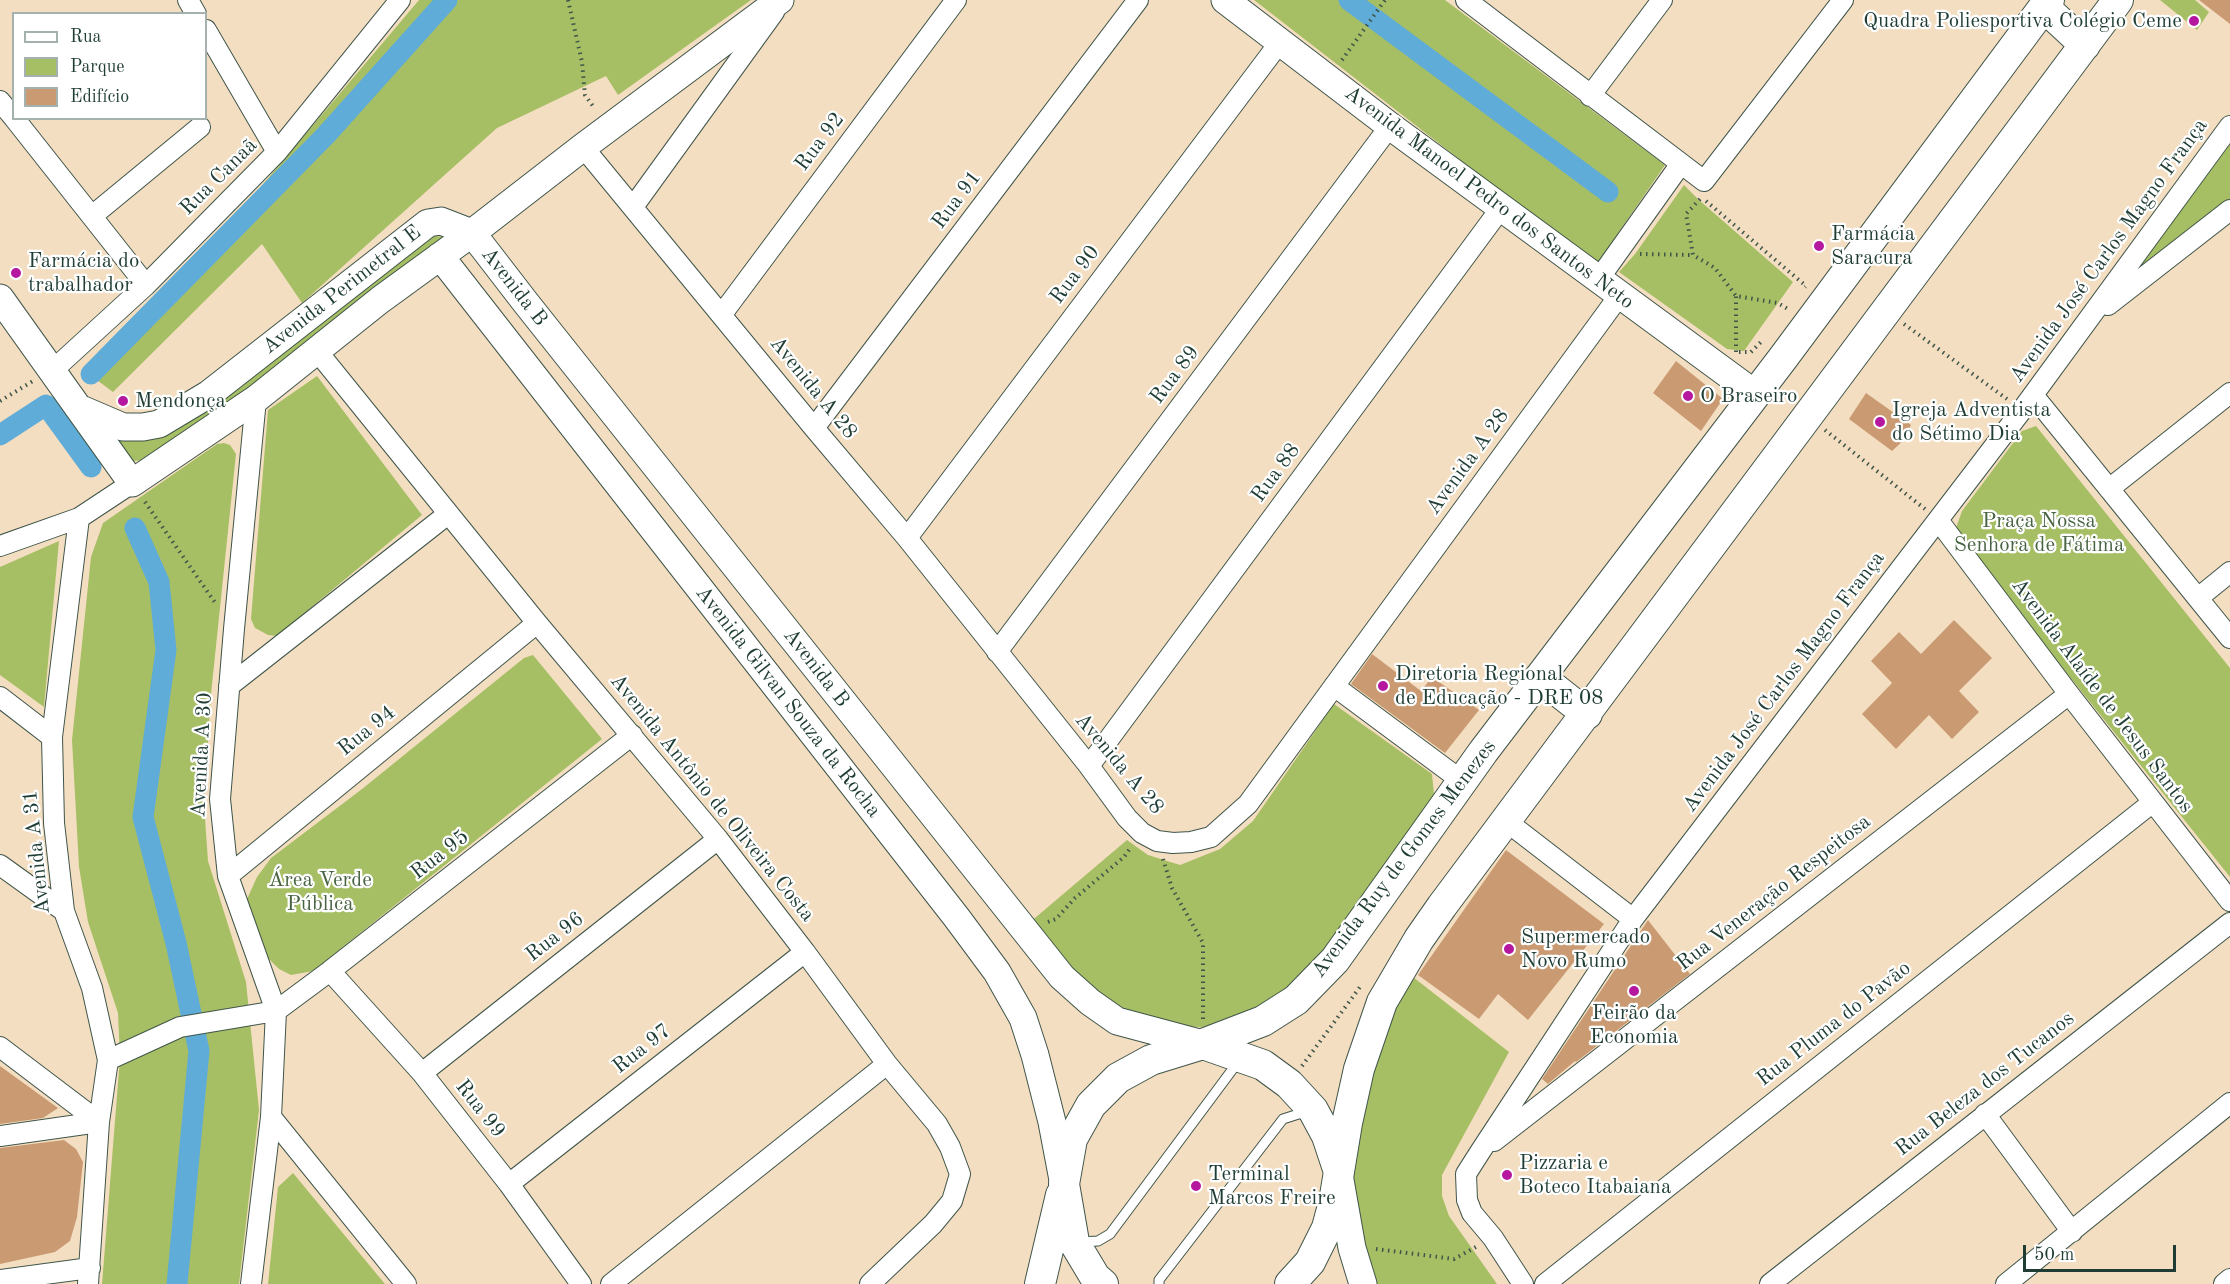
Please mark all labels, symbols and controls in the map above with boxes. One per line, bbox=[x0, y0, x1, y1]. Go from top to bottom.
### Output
place label: Quadra Poliesportiva Colégio Ceme bbox=[1863, 8, 2182, 34]
legend bbox=[12, 12, 207, 120]
marker: Quadra Poliesportiva Colégio Ceme bbox=[2187, 14, 2201, 28]
text: Rua bbox=[70, 28, 101, 46]
text: Parque bbox=[70, 58, 125, 76]
street label: Avenida Manoel Pedro dos Santos Neto bbox=[1339, 81, 1639, 315]
text: Edifício bbox=[70, 88, 129, 106]
street label: Rua 92 bbox=[790, 108, 850, 176]
street label: Avenida José Carlos Magno França bbox=[2005, 114, 2213, 388]
street label: Rua Canaã bbox=[175, 133, 263, 221]
street label: Rua 91 bbox=[927, 166, 987, 234]
street label: Avenida Perimetral E bbox=[258, 220, 426, 360]
place label: Farmácia Saracura bbox=[1831, 221, 1915, 271]
marker: Farmácia Saracura bbox=[1812, 239, 1826, 253]
street label: Rua 90 bbox=[1045, 241, 1105, 309]
street label: Avenida B bbox=[475, 243, 553, 331]
place label: Farmácia do trabalhador bbox=[28, 248, 139, 298]
marker: Farmácia do trabalhador bbox=[9, 266, 23, 280]
street label: Avenida A 28 bbox=[764, 332, 862, 444]
street label: Rua 89 bbox=[1145, 341, 1205, 409]
place label: O Braseiro bbox=[1700, 383, 1798, 409]
place label: Mendonça bbox=[135, 388, 226, 414]
marker: O Braseiro bbox=[1681, 389, 1695, 403]
marker: Mendonça bbox=[116, 394, 130, 408]
place label: Igreja Adventista do Sétimo Dia bbox=[1892, 397, 2051, 447]
street label: Avenida A 28 bbox=[1421, 404, 1515, 520]
marker: Igreja Adventista do Sétimo Dia bbox=[1873, 415, 1887, 429]
street label: Rua 88 bbox=[1246, 439, 1306, 507]
park label: Praça Nossa Senhora de Fátima bbox=[1954, 508, 2124, 558]
street label: Avenida José Carlos Magno França bbox=[1678, 547, 1890, 817]
street label: Avenida Alaíde de Jesus Santos bbox=[2005, 574, 2199, 818]
street label: Avenida Gilvan Souza da Rocha bbox=[690, 581, 886, 823]
street label: Avenida B bbox=[777, 624, 855, 712]
place label: Diretoria Regional de Educação - DRE 08 bbox=[1395, 661, 1603, 711]
street label: Avenida Antônio de Oliveira Costa bbox=[604, 669, 820, 927]
marker: Diretoria Regional de Educação - DRE 08 bbox=[1376, 679, 1390, 693]
street label: Avenida A 30 bbox=[186, 692, 218, 818]
street label: Rua 94 bbox=[333, 700, 401, 762]
street label: Avenida A 28 bbox=[1069, 708, 1169, 820]
street label: Avenida Ruy de Gomes Menezes bbox=[1306, 735, 1502, 983]
street label: Avenida A 31 bbox=[18, 789, 56, 915]
street label: Rua Veneração Respeitosa bbox=[1672, 809, 1876, 977]
street label: Rua 95 bbox=[406, 824, 474, 886]
park label: Área Verde Pública bbox=[268, 867, 372, 917]
street label: Rua 96 bbox=[521, 906, 589, 968]
place label: Supermercado Novo Rumo bbox=[1521, 924, 1650, 974]
marker: Supermercado Novo Rumo bbox=[1502, 942, 1516, 956]
street label: Rua Pluma do Pavão bbox=[1752, 956, 1916, 1092]
marker: Feirão da Economia bbox=[1627, 984, 1641, 998]
place label: Feirão da Economia bbox=[1590, 1000, 1678, 1050]
street label: Rua Beleza dos Tucanos bbox=[1890, 1006, 2080, 1162]
street label: Rua 97 bbox=[608, 1018, 676, 1080]
street label: Rua 99 bbox=[449, 1075, 511, 1143]
place label: Pizzaria e Boteco Itabaiana bbox=[1519, 1150, 1671, 1200]
place label: Terminal Marcos Freire bbox=[1208, 1161, 1336, 1211]
marker: Pizzaria e Boteco Itabaiana bbox=[1500, 1168, 1514, 1182]
marker: Terminal Marcos Freire bbox=[1189, 1179, 1203, 1193]
scale bar bbox=[2026, 1233, 2179, 1271]
text: 50 m bbox=[2034, 1246, 2074, 1264]

